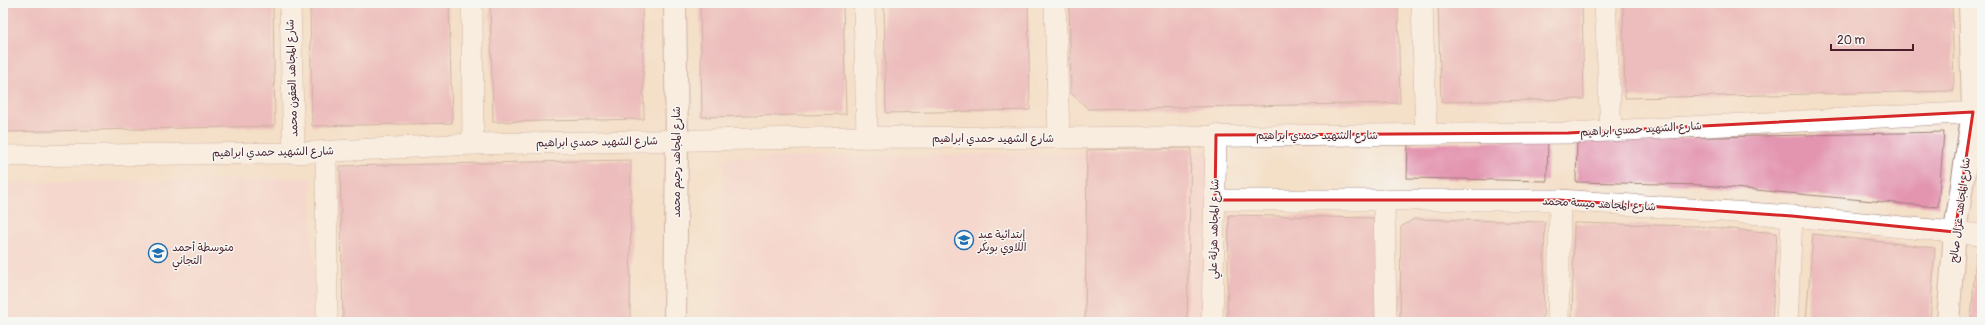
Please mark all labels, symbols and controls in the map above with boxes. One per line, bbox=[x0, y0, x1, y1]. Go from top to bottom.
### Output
street label: شارع المجاهد العقون محمد bbox=[283, 19, 303, 137]
scale bar bbox=[1831, 26, 1913, 52]
text: 20 m bbox=[1837, 33, 1866, 48]
street label: شارع المجاهد رحيم محمد bbox=[670, 106, 685, 218]
street label: شارع الشهيد حمدي ابراهيم bbox=[1580, 119, 1702, 141]
street label: شارع الشهيد حمدي ابراهيم bbox=[1256, 129, 1378, 144]
street label: شارع الشهيد حمدي ابراهيم bbox=[932, 132, 1054, 147]
street label: شارع الشهيد حمدي ابراهيم bbox=[536, 134, 658, 152]
street label: شارع الشهيد حمدي ابراهيم bbox=[212, 144, 334, 162]
street label: شارع المجاهد غزال صالح bbox=[1947, 157, 1975, 264]
street label: شارع المجاهد هزلة علي bbox=[1207, 179, 1225, 279]
street label: شارع المجاهد ميسة محمد bbox=[1542, 195, 1656, 215]
place label: إبتدائية عبد اللاوي بوبكر bbox=[977, 228, 1026, 256]
school or university icon: إبتدائية عبد اللاوي بوبكر bbox=[953, 229, 975, 251]
place label: متوسطة أحمد التجاني bbox=[172, 241, 234, 271]
school or university icon: متوسطة أحمد التجاني bbox=[147, 242, 169, 264]

